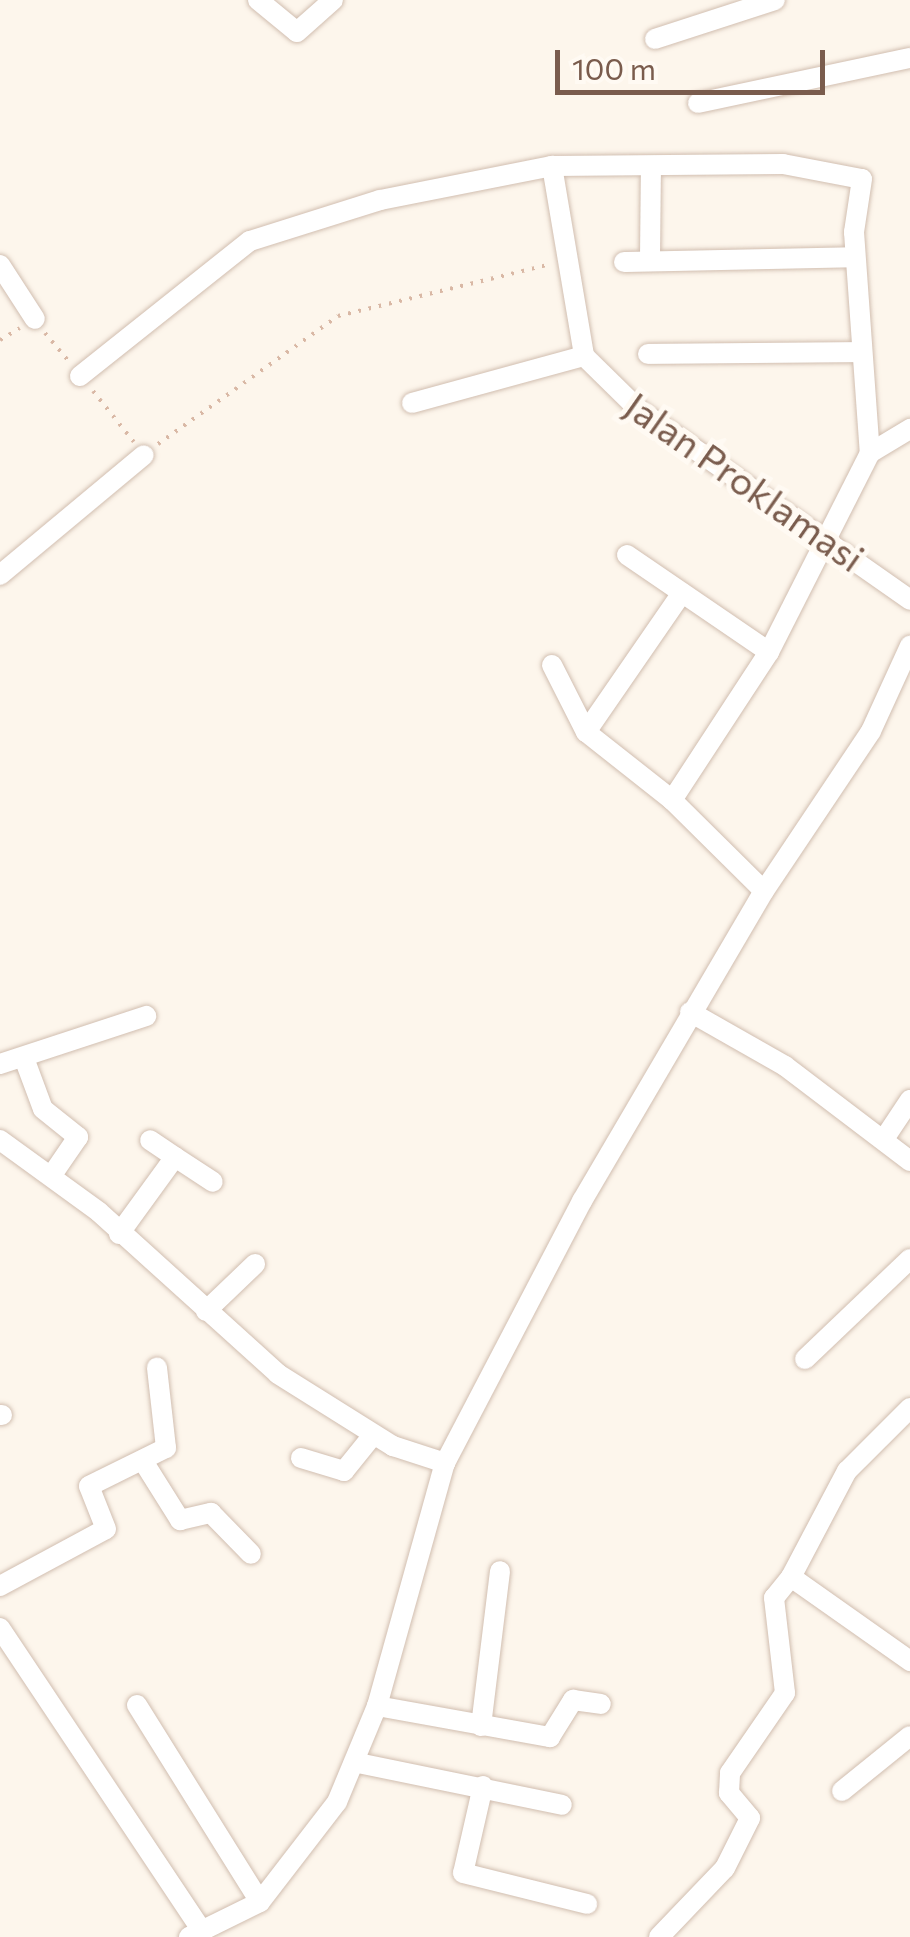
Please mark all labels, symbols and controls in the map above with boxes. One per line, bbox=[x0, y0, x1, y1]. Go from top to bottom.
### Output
scale bar bbox=[560, 30, 830, 92]
text: 100 m bbox=[572, 49, 656, 86]
street label: Jalan Proklamasi bbox=[617, 382, 873, 580]

